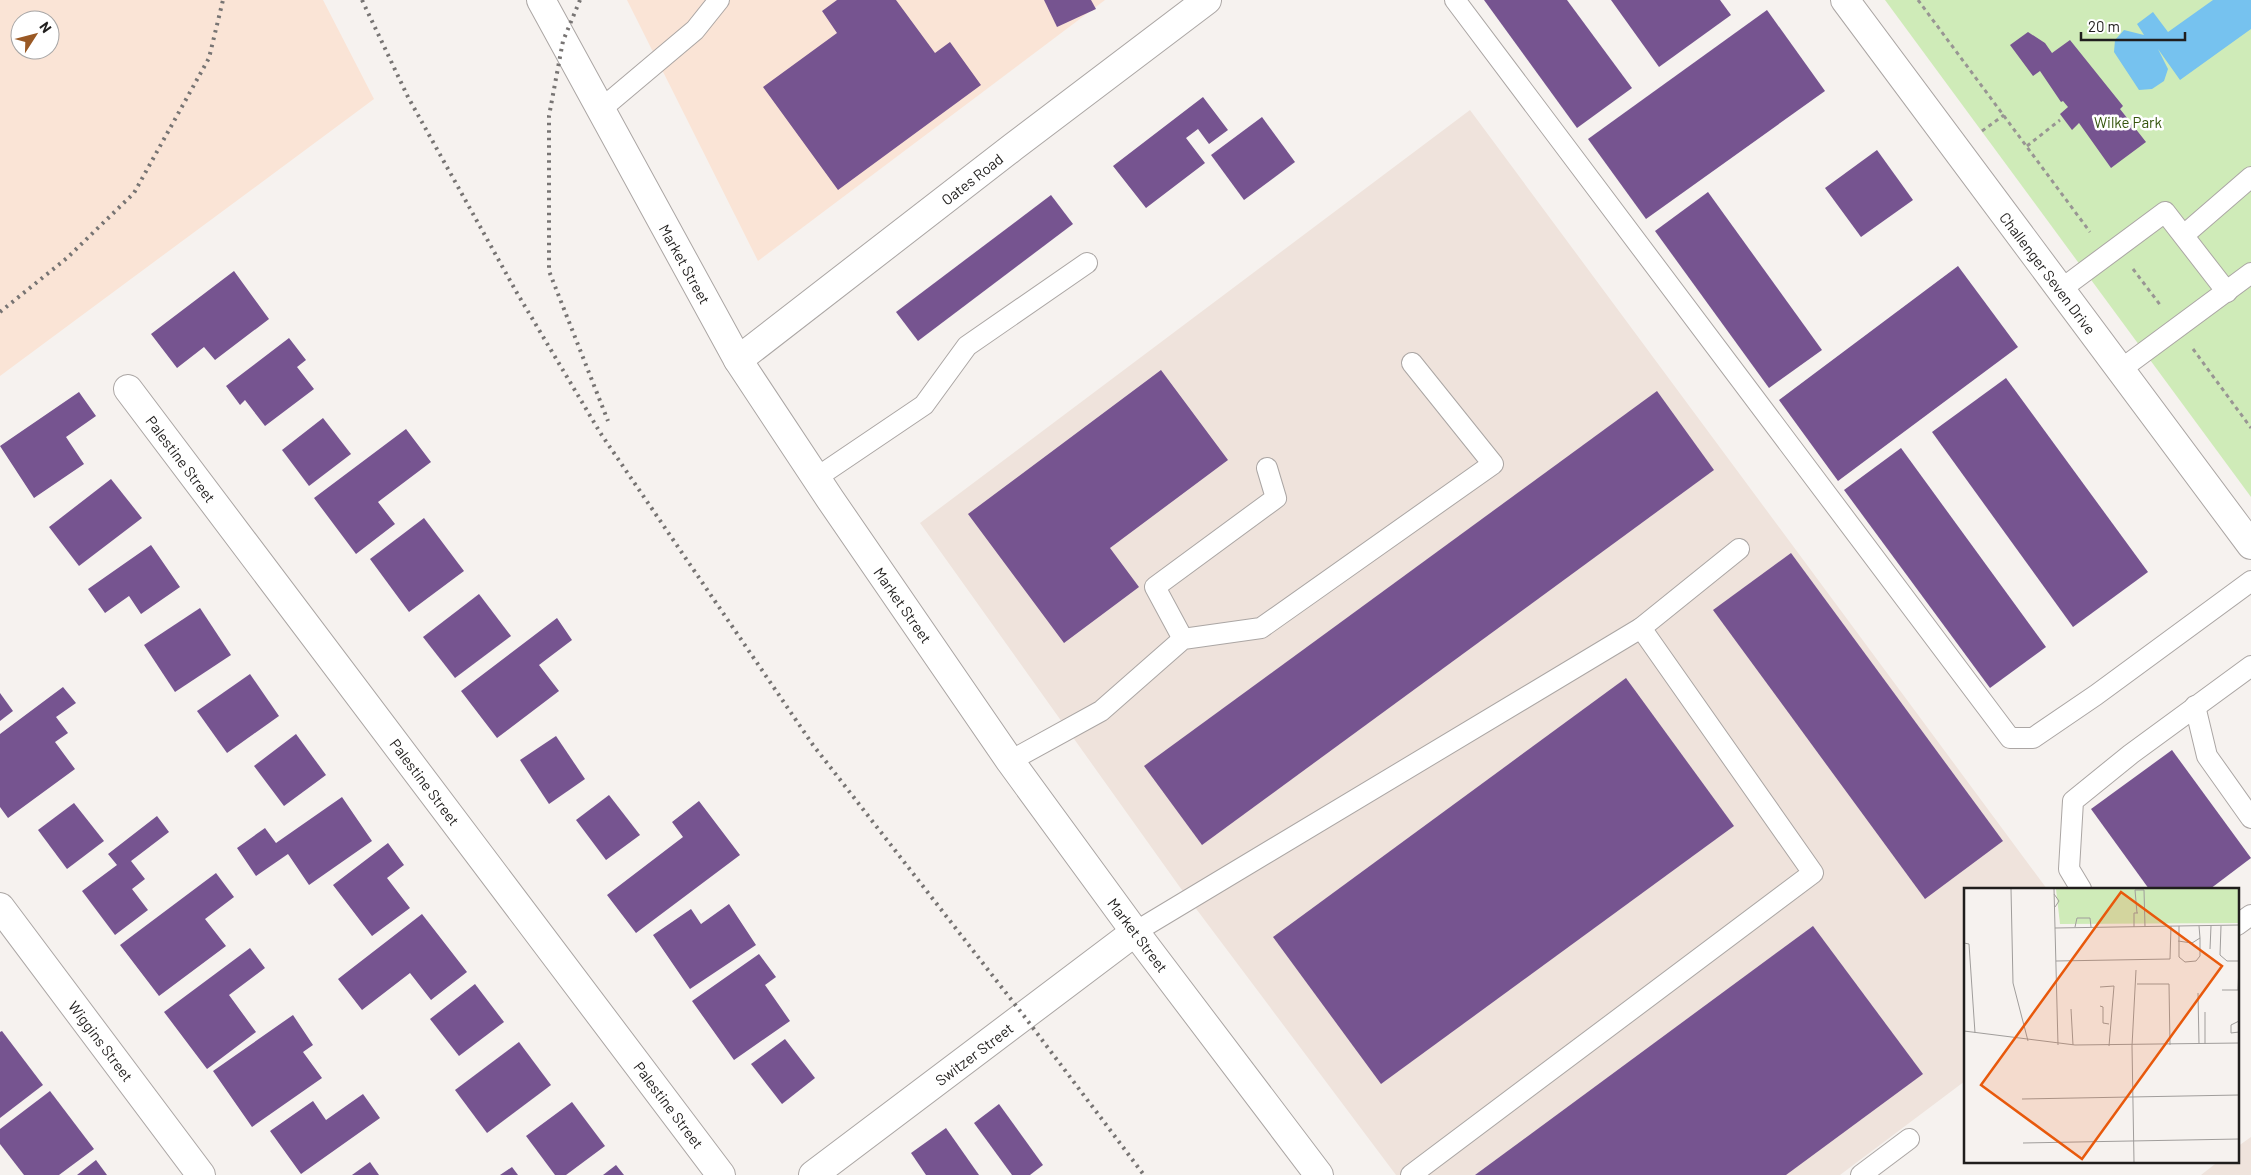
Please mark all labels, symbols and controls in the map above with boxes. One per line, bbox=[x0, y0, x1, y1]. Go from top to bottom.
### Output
north arrow bbox=[10, 10, 60, 60]
scale bar bbox=[2081, 10, 2185, 42]
text: 20 m bbox=[2088, 17, 2120, 35]
text: N bbox=[36, 18, 56, 36]
park label: Wilke Park bbox=[2094, 113, 2163, 131]
street label: Oates Road bbox=[938, 149, 1006, 209]
street label: Challenger Seven Drive bbox=[1996, 208, 2100, 338]
street label: Market Street bbox=[656, 221, 714, 307]
street label: Palestine Street bbox=[142, 412, 220, 506]
street label: Market Street bbox=[870, 564, 936, 646]
street label: Palestine Street bbox=[386, 735, 464, 829]
inset map bbox=[1964, 888, 2238, 1162]
street label: Market Street bbox=[1104, 894, 1172, 976]
street label: Wiggins Street bbox=[65, 997, 137, 1085]
street label: Switzer Street bbox=[931, 1019, 1017, 1089]
street label: Palestine Street bbox=[630, 1058, 708, 1152]

